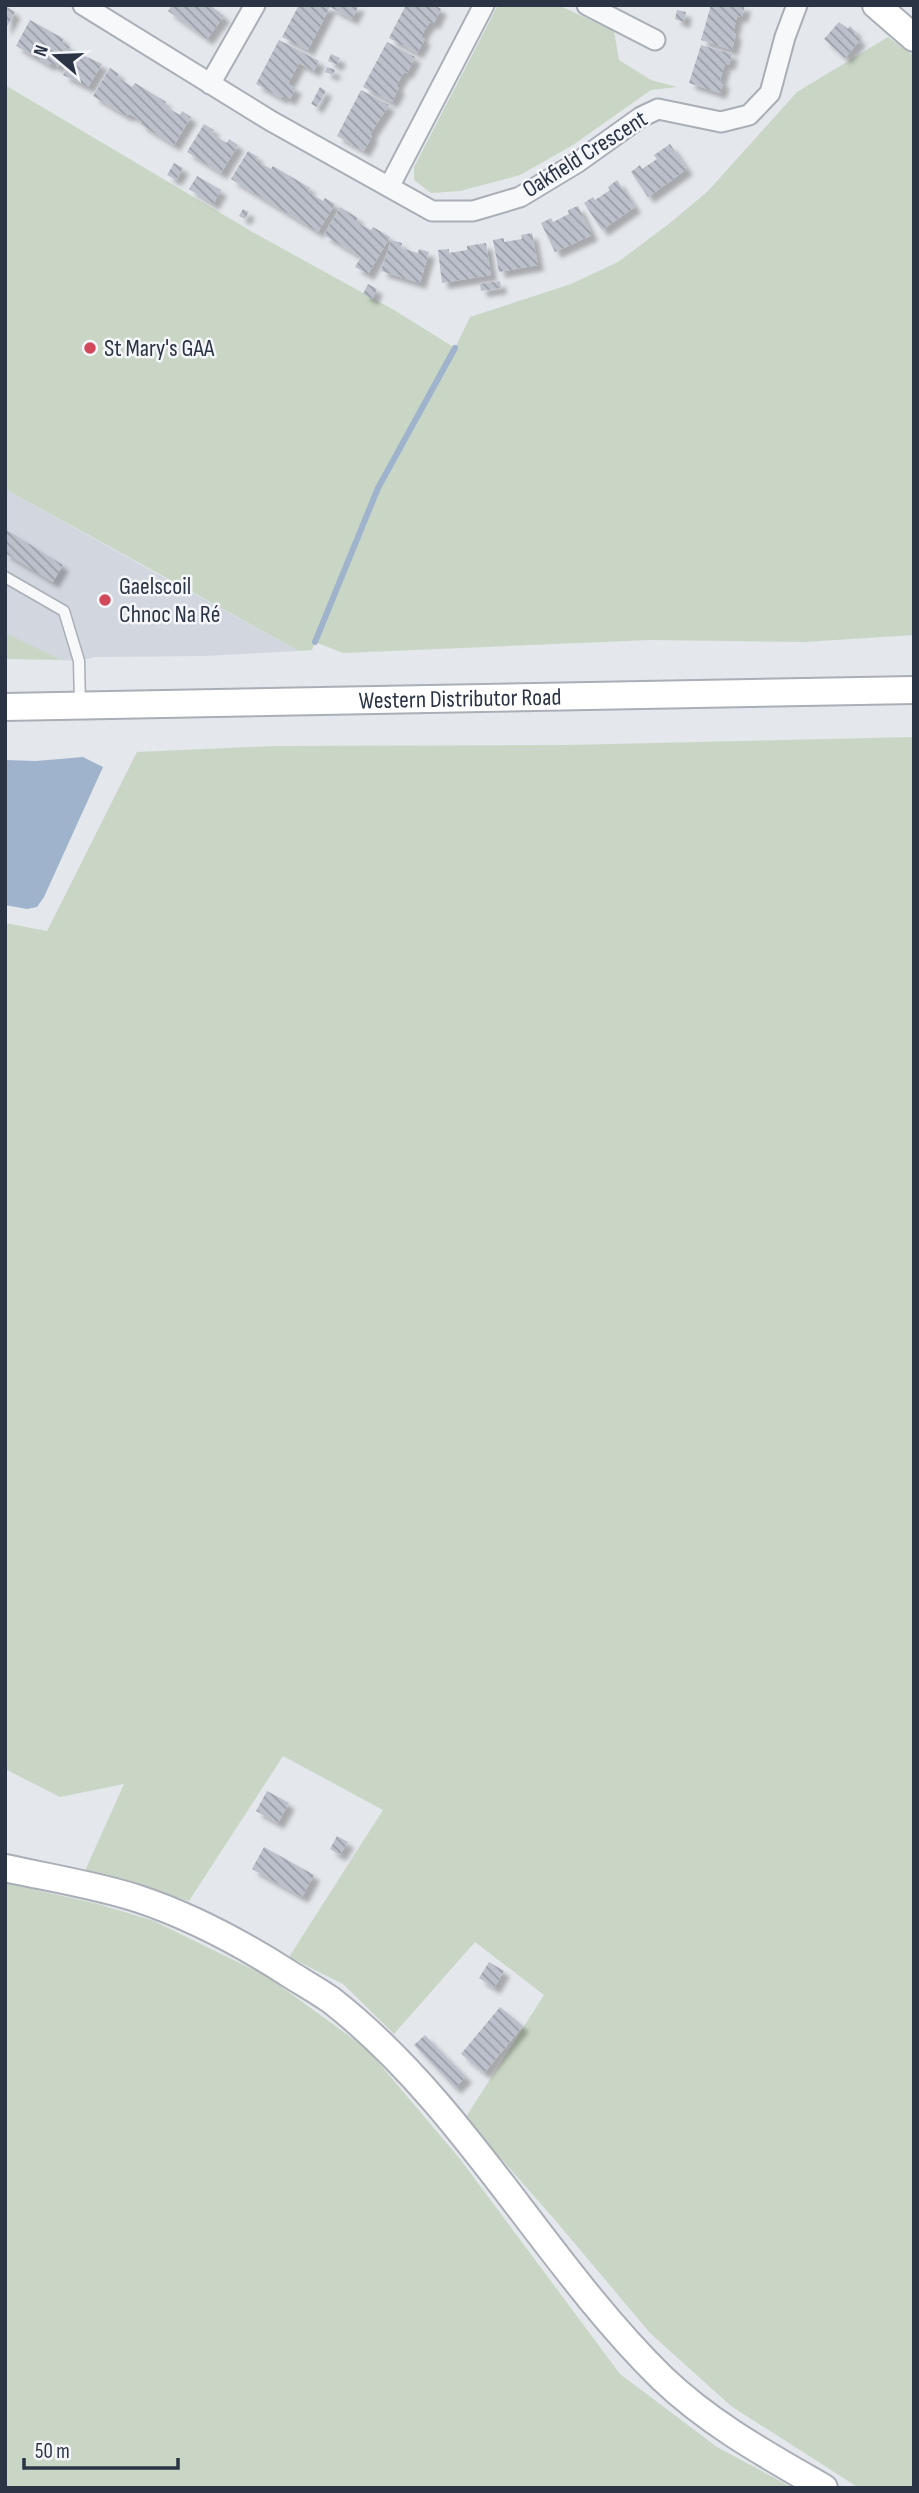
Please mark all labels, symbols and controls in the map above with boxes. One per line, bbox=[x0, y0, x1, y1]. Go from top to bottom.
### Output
north arrow bbox=[21, 21, 91, 91]
text: N bbox=[29, 42, 54, 59]
street label: Oakfield Crescent bbox=[517, 104, 653, 204]
place label: St Mary's GAA bbox=[104, 334, 215, 363]
marker: St Mary's GAA bbox=[82, 340, 98, 356]
place label: Gaelscoil Chnoc Na Ré bbox=[119, 572, 220, 629]
marker: Gaelscoil Chnoc Na Ré bbox=[97, 592, 113, 608]
street label: Western Distributor Road bbox=[358, 682, 562, 715]
scale bar bbox=[24, 2426, 178, 2470]
text: 50 m bbox=[35, 2439, 70, 2464]

